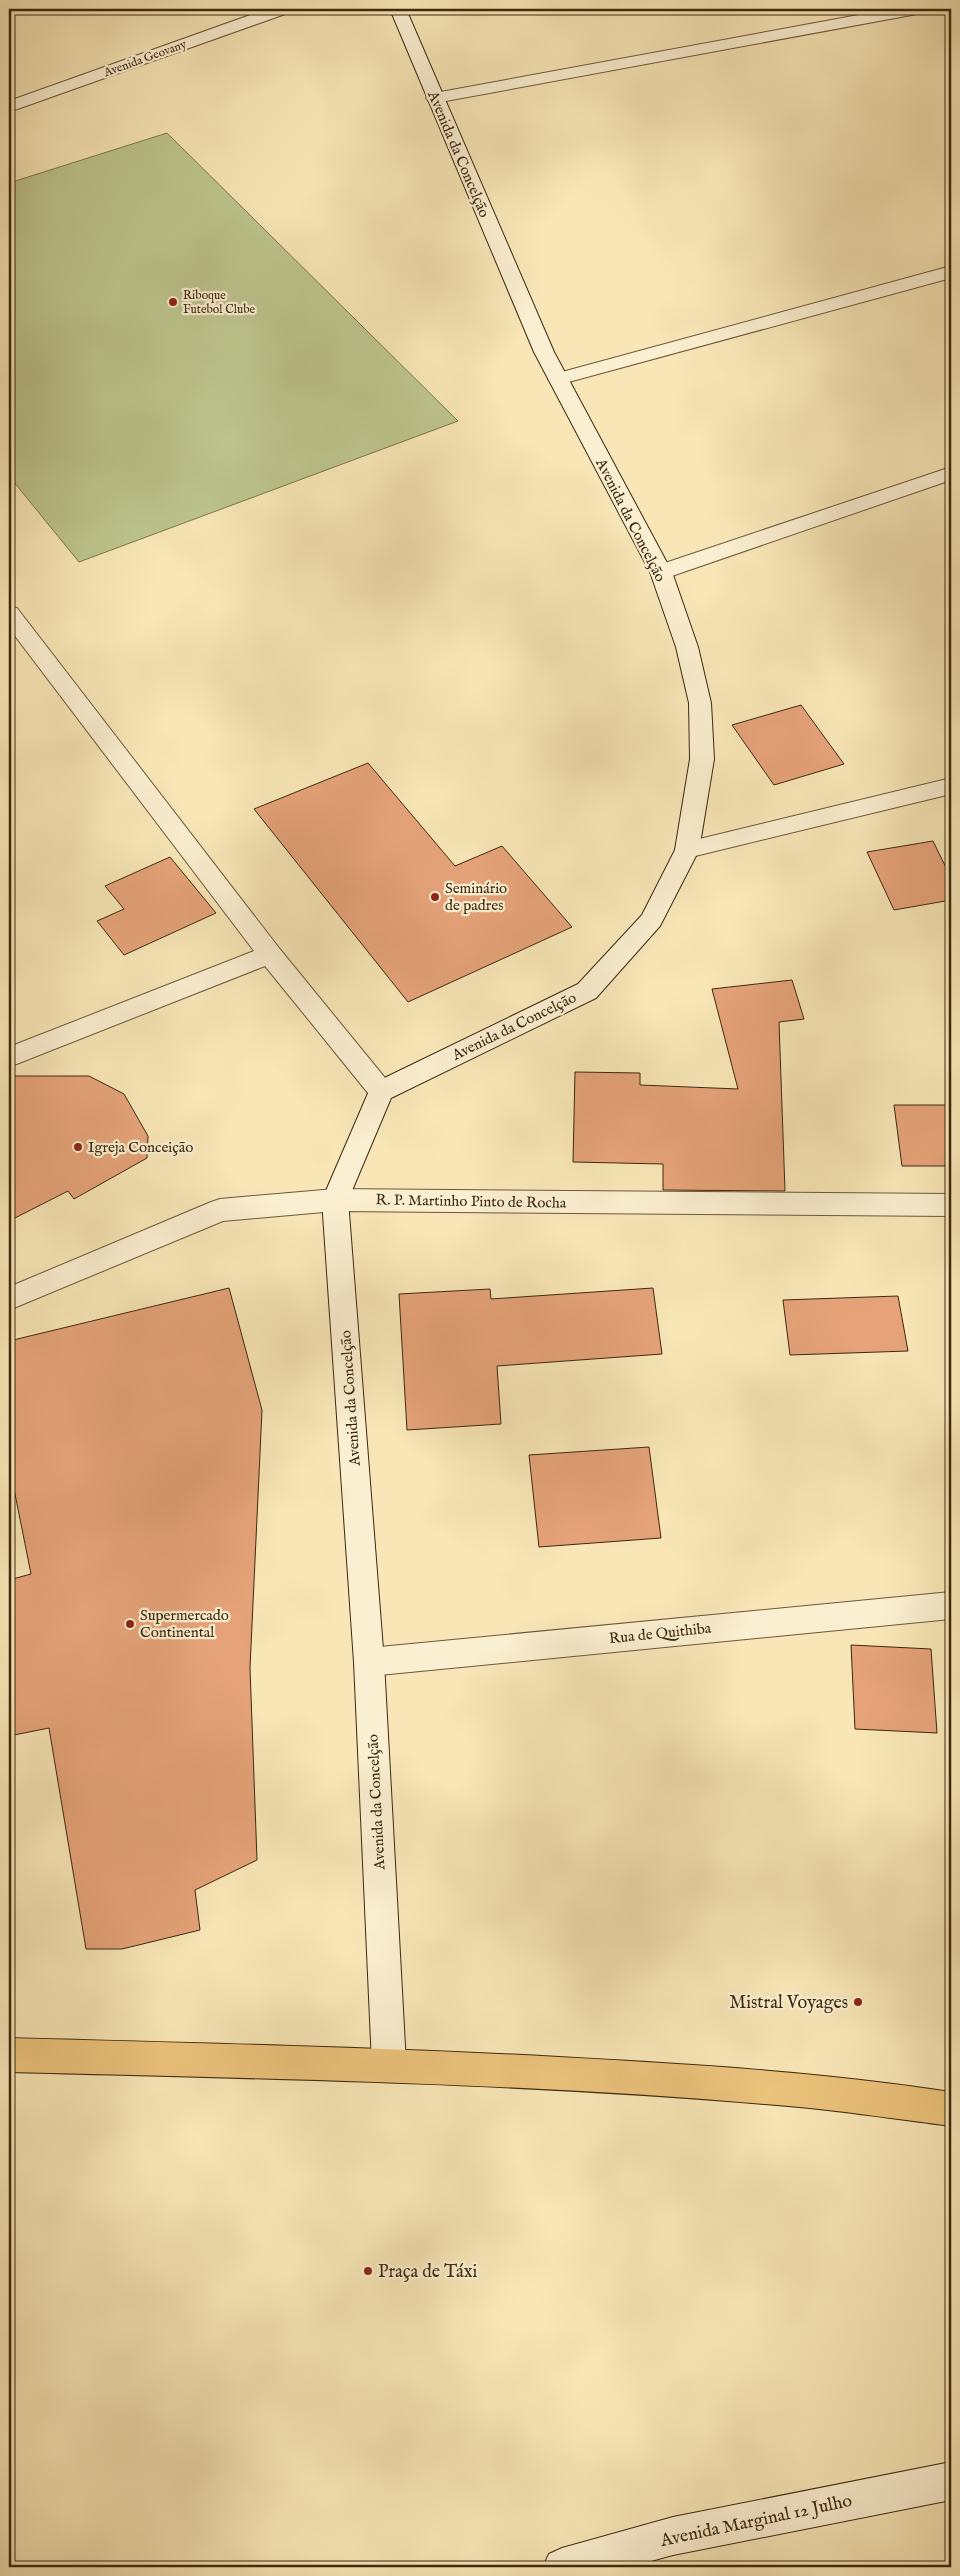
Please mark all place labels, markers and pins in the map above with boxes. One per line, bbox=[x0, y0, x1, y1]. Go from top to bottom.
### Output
place label: Riboque Futebol Clube bbox=[183, 288, 256, 317]
marker: Riboque Futebol Clube bbox=[167, 296, 179, 308]
place label: Seminário de padres bbox=[445, 879, 507, 915]
marker: Seminário de padres bbox=[429, 891, 441, 903]
place label: Igreja Conceição bbox=[88, 1138, 193, 1157]
marker: Igreja Conceição bbox=[72, 1141, 84, 1153]
place label: Supermercado Continental bbox=[140, 1606, 229, 1642]
marker: Supermercado Continental bbox=[124, 1618, 136, 1630]
place label: Mistral Voyages bbox=[729, 1992, 848, 2015]
marker: Mistral Voyages bbox=[852, 1996, 864, 2008]
place label: Praça de Táxi bbox=[378, 2261, 478, 2284]
marker: Praça de Táxi bbox=[362, 2265, 374, 2277]

